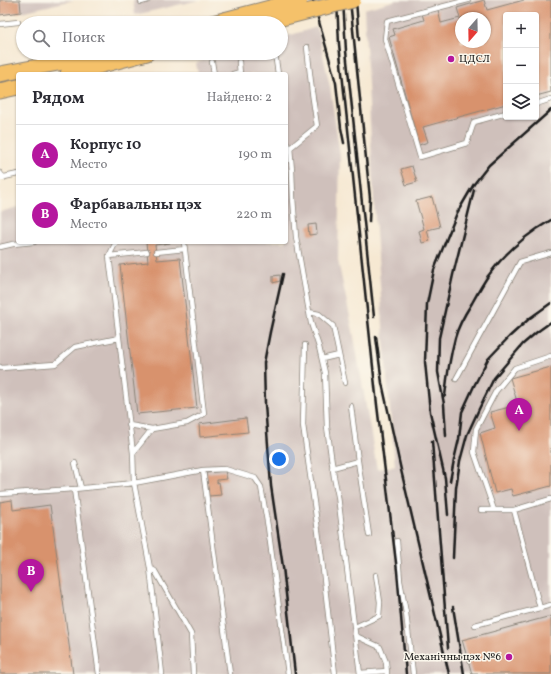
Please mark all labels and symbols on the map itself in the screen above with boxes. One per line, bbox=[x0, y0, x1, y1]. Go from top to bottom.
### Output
north arrow bbox=[455, 12, 491, 48]
place label: ЦДСЛ bbox=[459, 52, 490, 67]
marker: ЦДСЛ bbox=[446, 54, 456, 64]
pin: A bbox=[506, 398, 532, 431]
your location bbox=[269, 449, 289, 469]
pin: B bbox=[18, 559, 44, 592]
place label: Механічны цэх №6 bbox=[404, 650, 501, 665]
marker: Механічны цэх №6 bbox=[504, 652, 514, 662]

